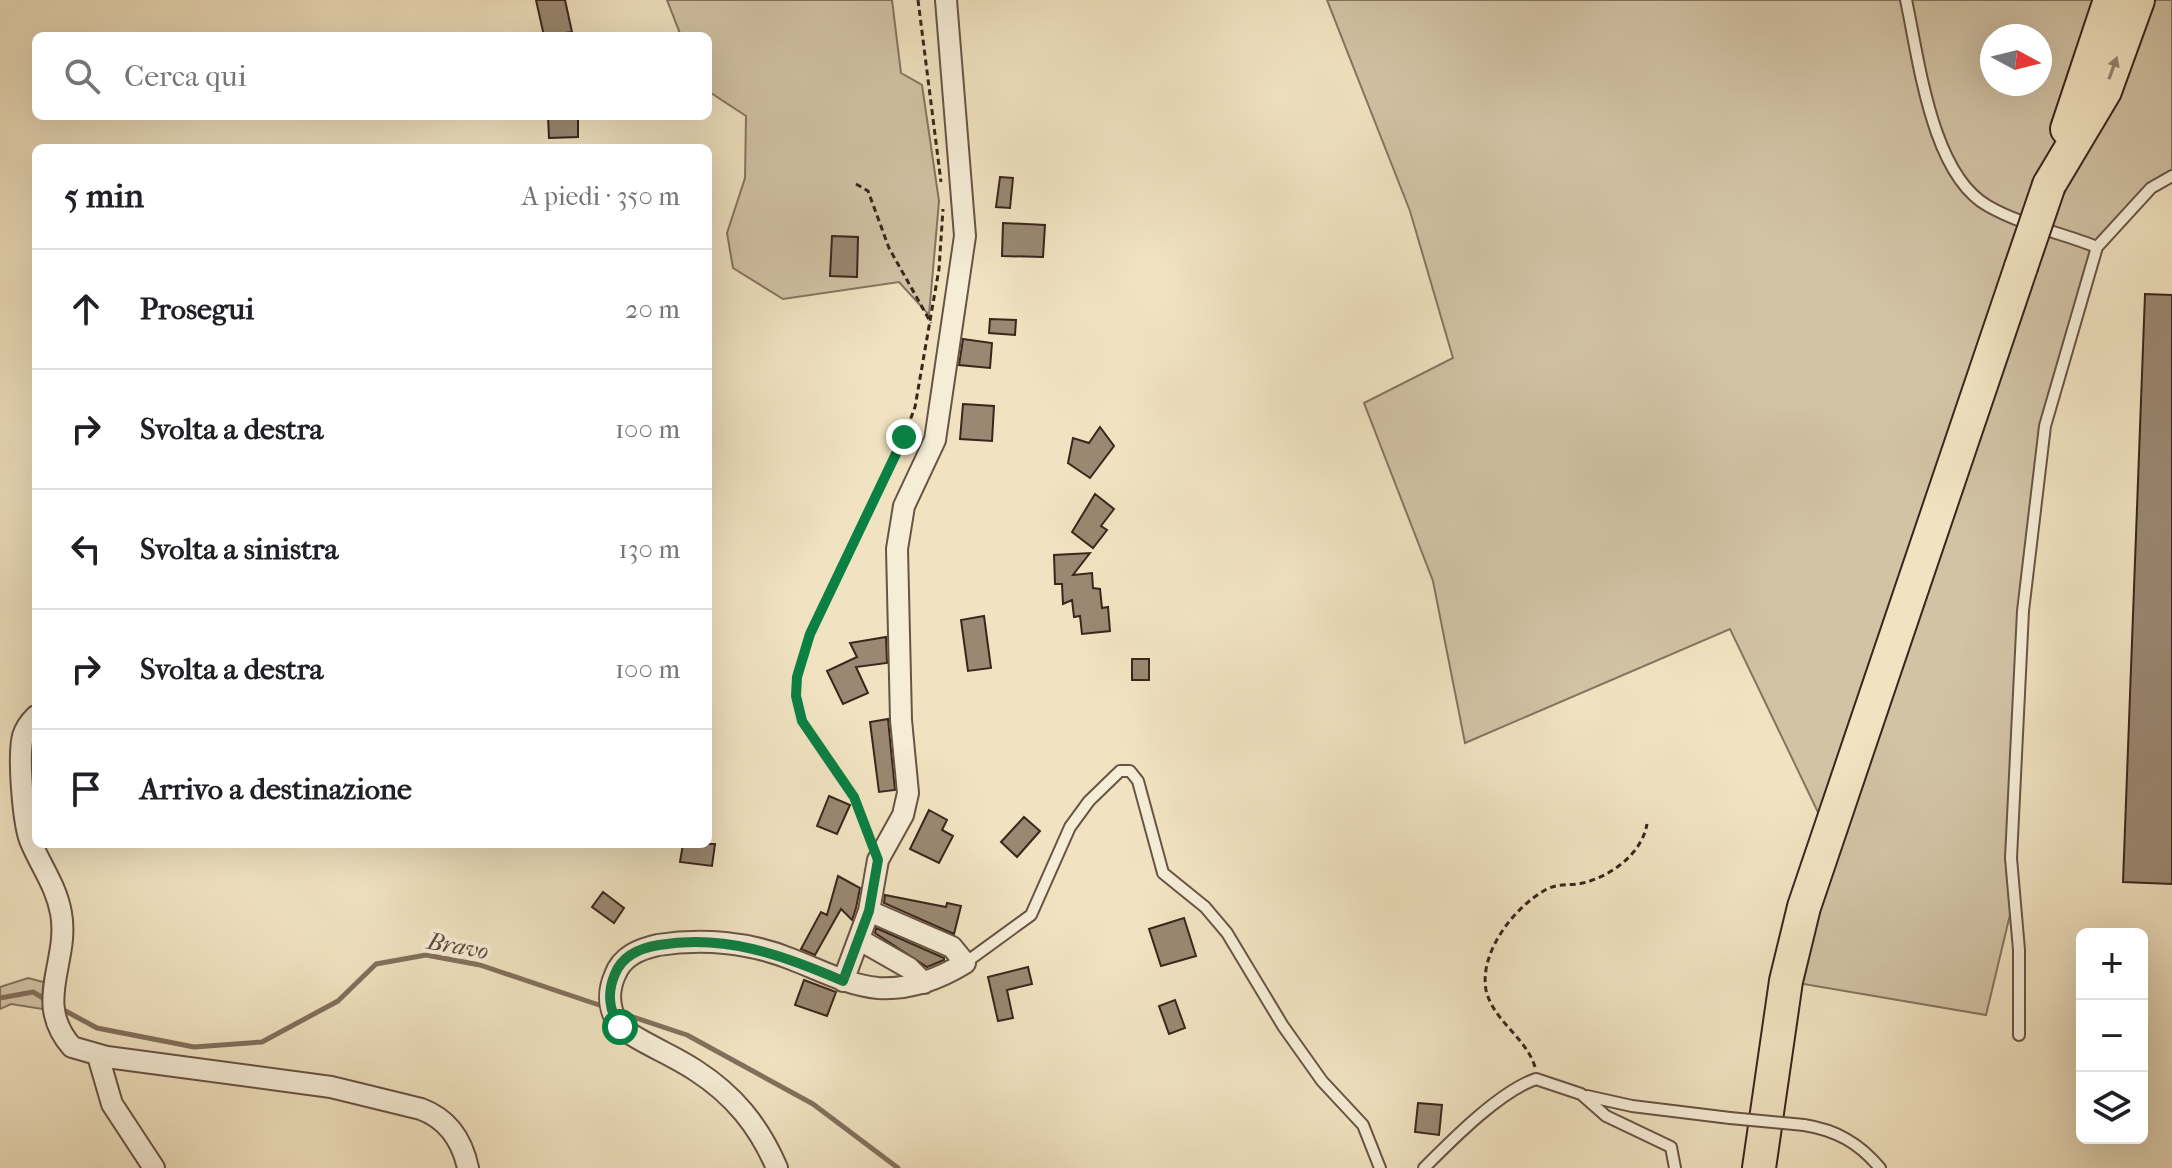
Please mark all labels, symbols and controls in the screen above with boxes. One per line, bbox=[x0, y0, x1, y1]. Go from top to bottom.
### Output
north arrow bbox=[1980, 24, 2052, 96]
search box bbox=[32, 32, 712, 120]
icon: search bbox=[60, 54, 104, 98]
one-way arrow bbox=[2108, 56, 2120, 80]
text: Cerca qui bbox=[124, 59, 247, 94]
text: 5 min bbox=[64, 176, 144, 216]
text: A piedi · 350 m bbox=[522, 181, 680, 212]
icon: ahead bbox=[64, 287, 108, 331]
text: Prosegui bbox=[140, 292, 254, 327]
text: 20 m bbox=[625, 294, 680, 325]
icon: right bbox=[64, 407, 108, 451]
text: Svolta a destra bbox=[140, 412, 323, 447]
text: 100 m bbox=[615, 414, 680, 445]
route end bbox=[886, 419, 922, 455]
icon: left bbox=[64, 527, 108, 571]
text: Svolta a sinistra bbox=[140, 532, 338, 567]
text: 130 m bbox=[619, 534, 680, 565]
icon: right bbox=[64, 647, 108, 691]
text: Svolta a destra bbox=[140, 652, 323, 687]
text: 100 m bbox=[615, 654, 680, 685]
icon: arrive bbox=[64, 767, 108, 811]
text: Arrivo a destinazione bbox=[140, 772, 412, 807]
water label: Bravo bbox=[423, 926, 491, 965]
map controls bbox=[2076, 928, 2148, 1144]
button: + bbox=[2076, 928, 2148, 1000]
button: − bbox=[2076, 1000, 2148, 1072]
route start bbox=[602, 1009, 638, 1045]
button: layers bbox=[2076, 1072, 2148, 1144]

